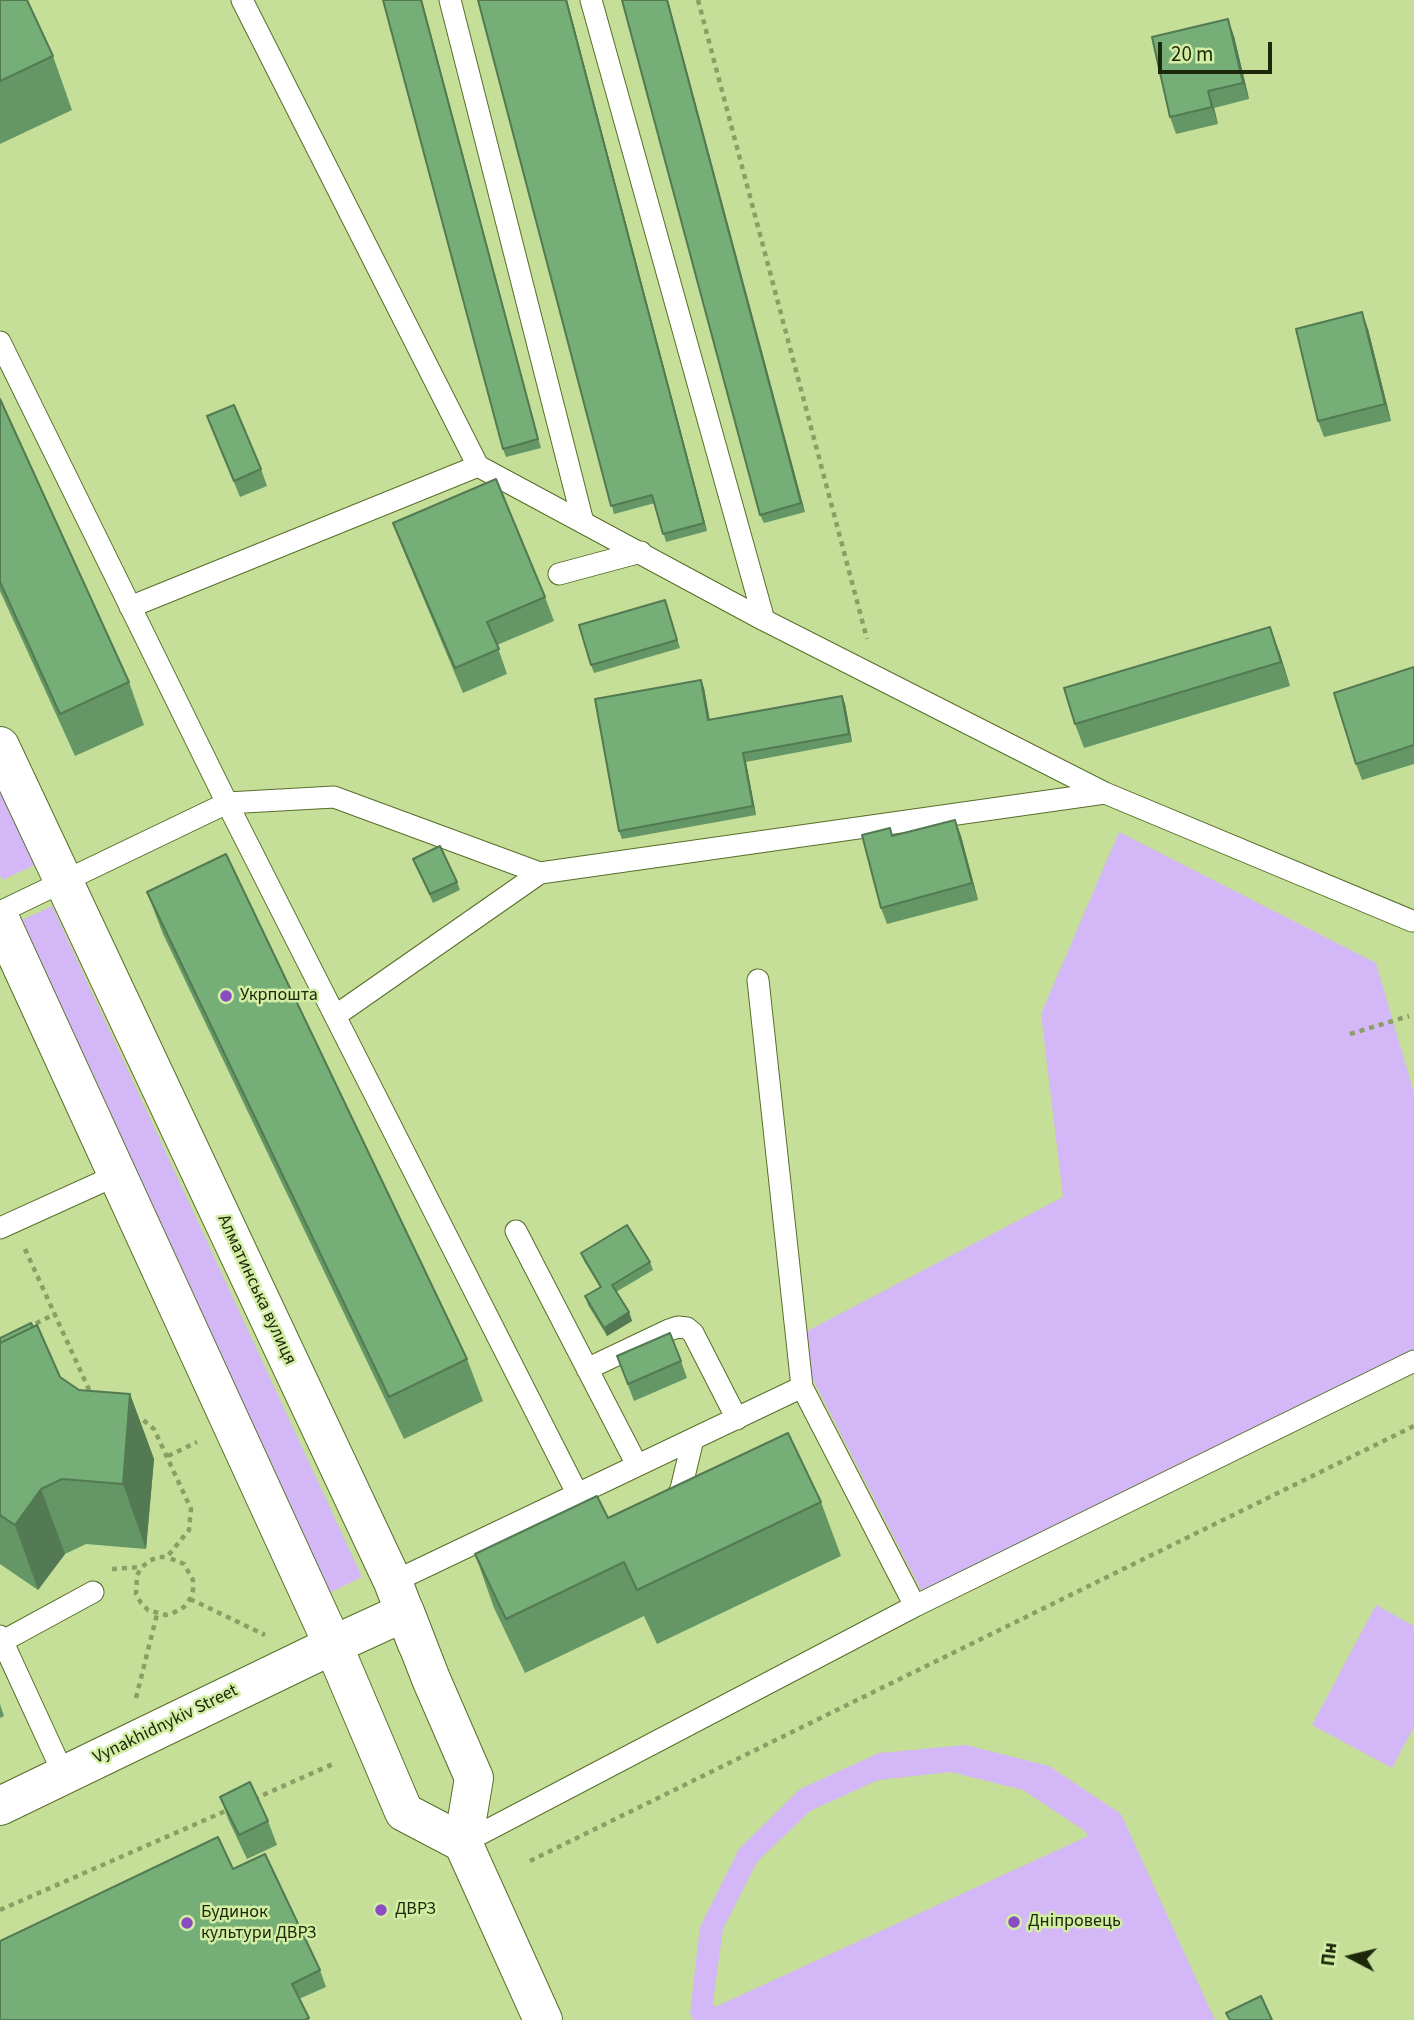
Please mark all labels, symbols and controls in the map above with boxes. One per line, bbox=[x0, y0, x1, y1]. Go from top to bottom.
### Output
scale bar bbox=[1162, 28, 1276, 72]
text: 20 m bbox=[1171, 39, 1213, 69]
place label: Укрпошта bbox=[240, 985, 318, 1007]
marker: Укрпошта bbox=[218, 988, 234, 1004]
street label: Алматинська вулиця bbox=[212, 1211, 300, 1369]
street label: Vynakhidnykiv Street bbox=[90, 1681, 242, 1769]
place label: ДВРЗ bbox=[395, 1899, 436, 1921]
place label: Будинок культури ДВРЗ bbox=[201, 1902, 316, 1944]
marker: ДВРЗ bbox=[373, 1902, 389, 1918]
place label: Дніпровець bbox=[1028, 1911, 1121, 1933]
marker: Дніпровець bbox=[1006, 1914, 1022, 1930]
marker: Будинок культури ДВРЗ bbox=[179, 1915, 195, 1931]
north arrow bbox=[1316, 1922, 1386, 1992]
text: Пн bbox=[1315, 1941, 1345, 1968]

